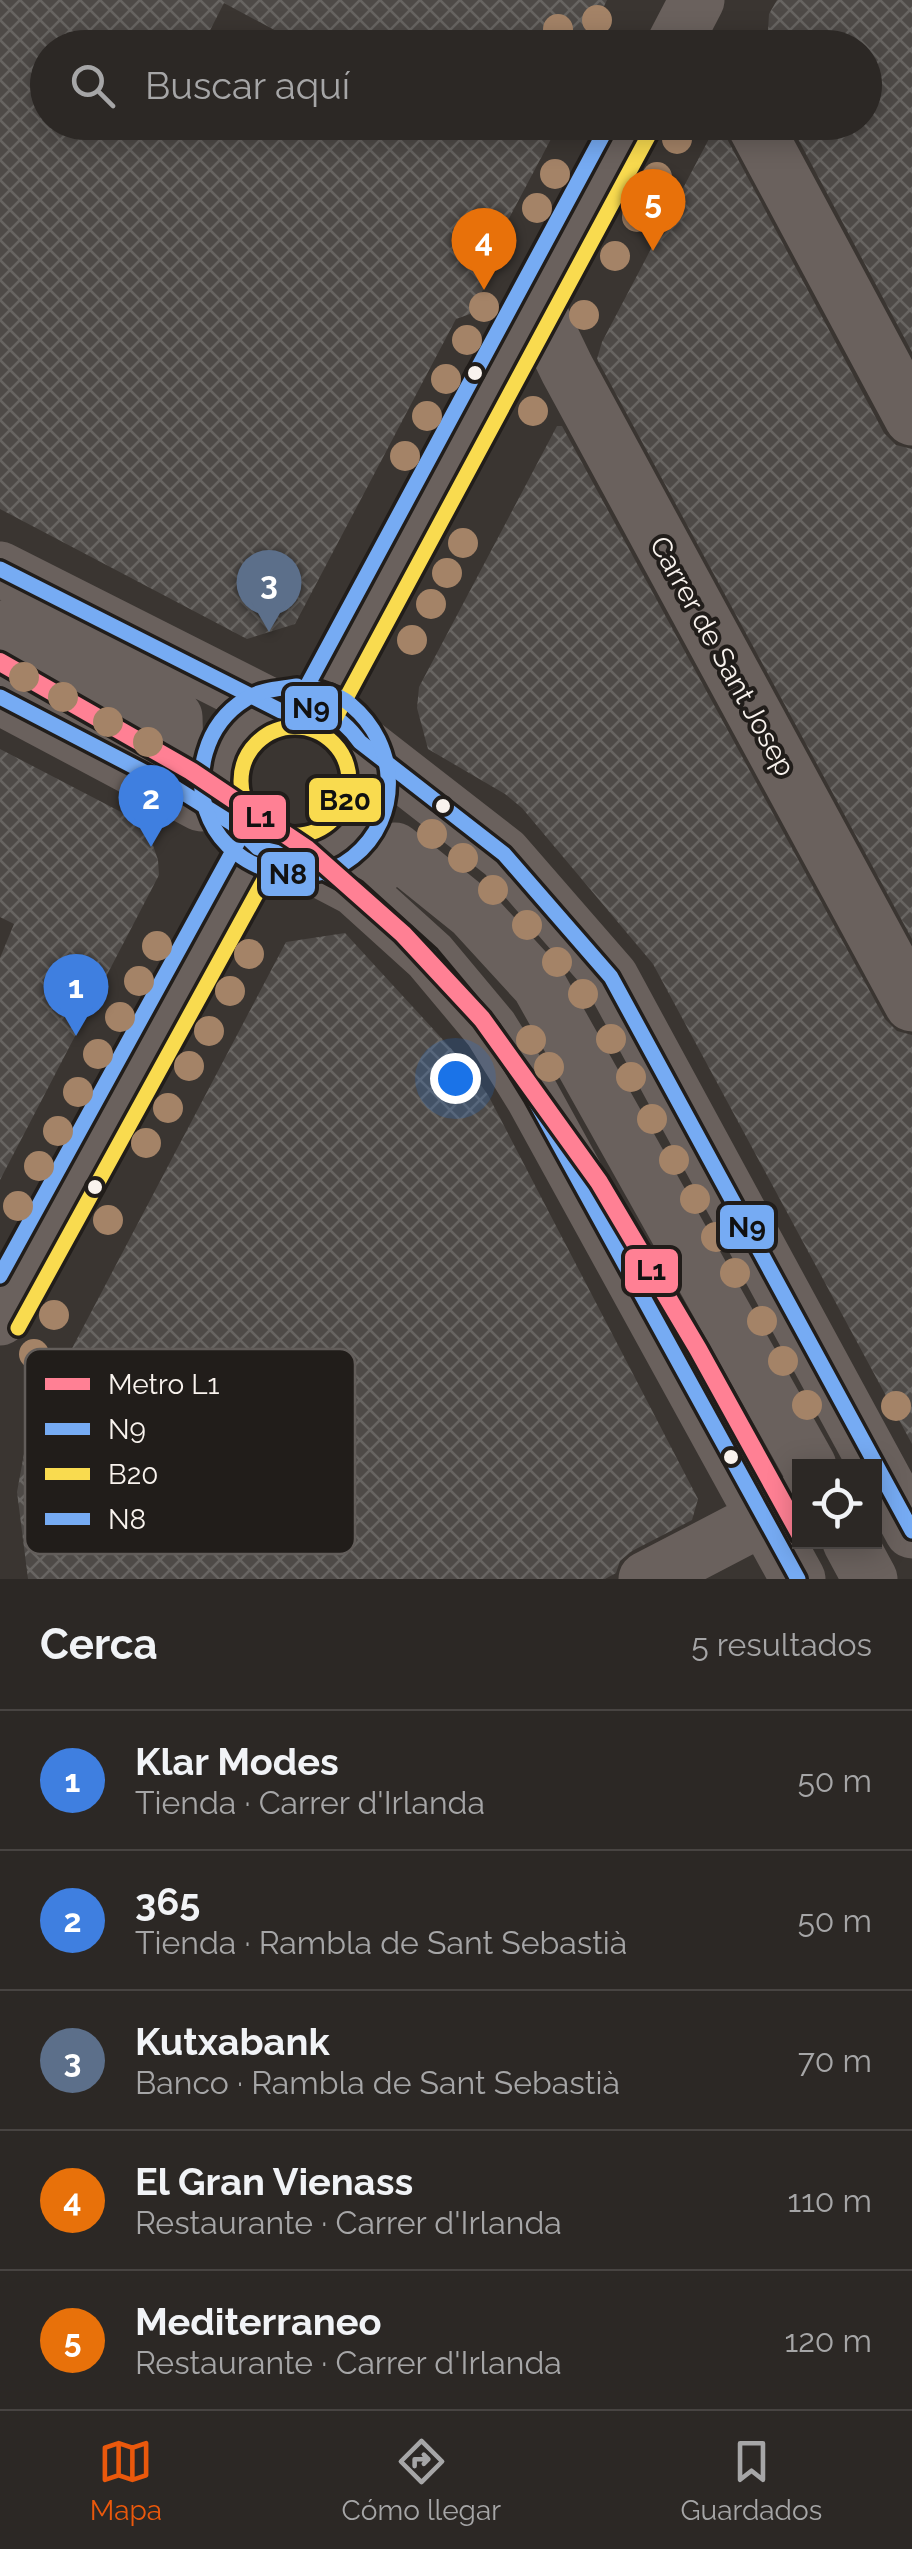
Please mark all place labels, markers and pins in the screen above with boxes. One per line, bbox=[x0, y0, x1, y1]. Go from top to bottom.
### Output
pin: 5 bbox=[620, 168, 686, 251]
pin: 4 bbox=[452, 208, 516, 290]
unlabelled marker bbox=[465, 363, 485, 383]
pin: 3 bbox=[236, 550, 302, 632]
pin: 2 bbox=[118, 764, 184, 847]
unlabelled marker bbox=[433, 796, 453, 816]
pin: 1 bbox=[44, 954, 108, 1036]
unlabelled marker bbox=[85, 1177, 105, 1197]
unlabelled marker bbox=[721, 1447, 741, 1467]

